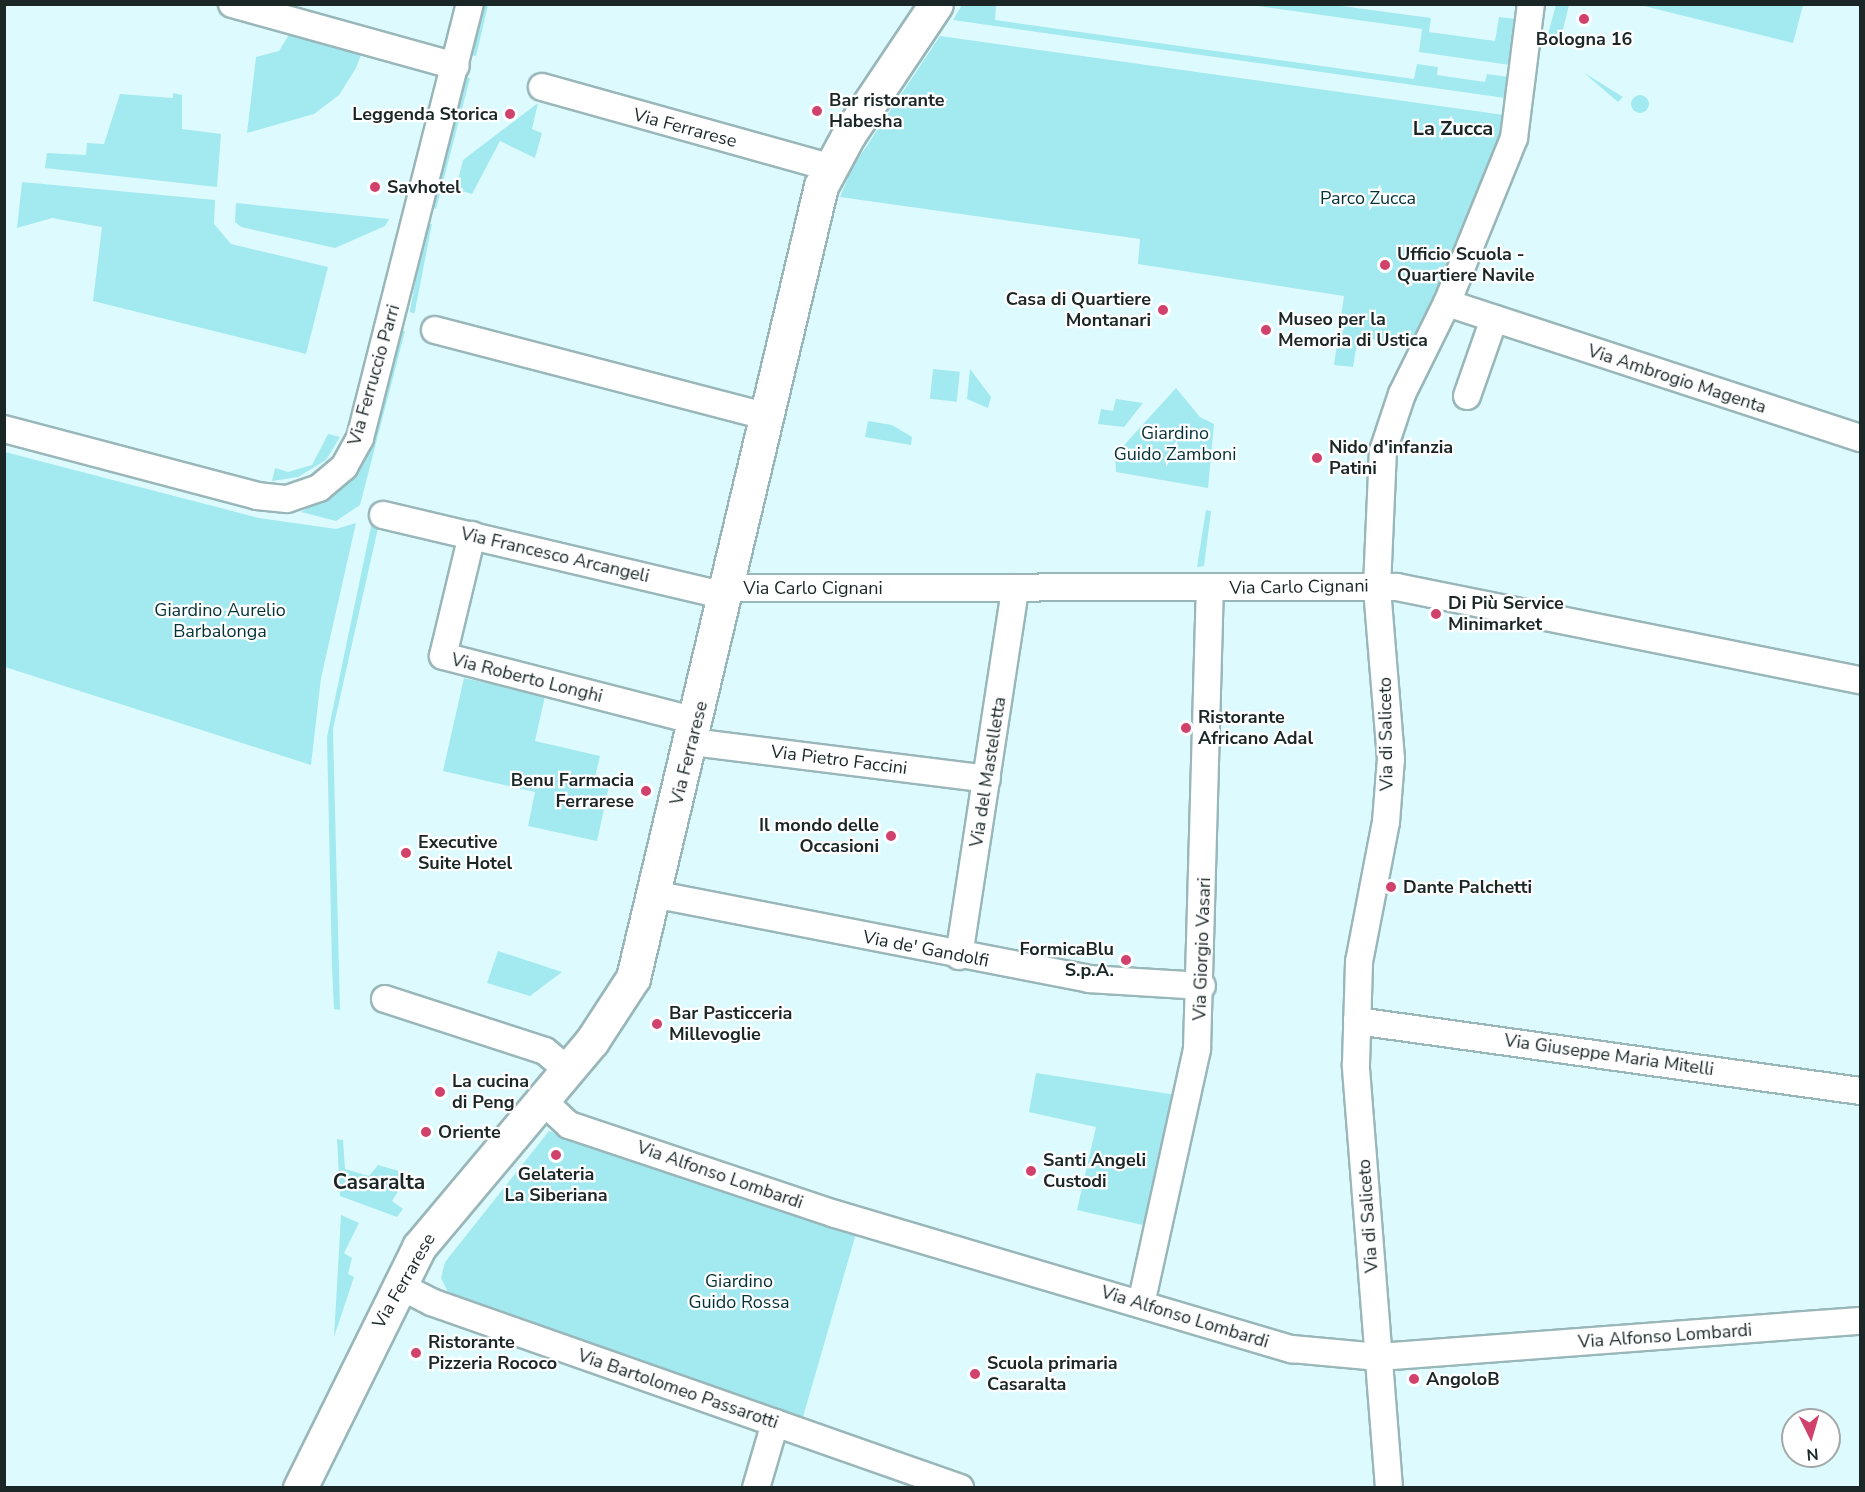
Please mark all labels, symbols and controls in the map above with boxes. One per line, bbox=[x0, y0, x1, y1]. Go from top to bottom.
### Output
marker: Bologna 16 bbox=[1577, 12, 1591, 26]
place label: Bologna 16 bbox=[1536, 28, 1632, 50]
place label: Bar ristorante Habesha bbox=[829, 90, 945, 132]
place label: Leggenda Storica bbox=[352, 103, 498, 125]
street label: Via Ferrarese bbox=[631, 104, 739, 152]
marker: Bar ristorante Habesha bbox=[810, 104, 824, 118]
marker: Leggenda Storica bbox=[503, 107, 517, 121]
district label: La Zucca bbox=[1413, 116, 1493, 140]
place label: Savhotel bbox=[387, 176, 461, 198]
marker: Savhotel bbox=[368, 180, 382, 194]
park label: Parco Zucca bbox=[1320, 187, 1416, 209]
place label: Ufficio Scuola - Quartiere Navile bbox=[1397, 244, 1534, 286]
marker: Ufficio Scuola - Quartiere Navile bbox=[1378, 258, 1392, 272]
place label: Casa di Quartiere Montanari bbox=[1006, 289, 1151, 332]
street label: Via Ferruccio Parri bbox=[344, 302, 404, 448]
marker: Casa di Quartiere Montanari bbox=[1156, 303, 1170, 317]
place label: Museo per la Memoria di Ustica bbox=[1278, 309, 1428, 352]
marker: Museo per la Memoria di Ustica bbox=[1259, 323, 1273, 337]
street label: Via Ambrogio Magenta bbox=[1585, 340, 1769, 418]
park label: Giardino Guido Zamboni bbox=[1114, 423, 1236, 466]
place label: Nido d'infanzia Patini bbox=[1329, 437, 1453, 480]
marker: Nido d'infanzia Patini bbox=[1310, 451, 1324, 465]
street label: Via Francesco Arcangeli bbox=[459, 523, 651, 587]
street label: Via Carlo Cignani bbox=[1229, 575, 1369, 599]
street label: Via Carlo Cignani bbox=[743, 577, 883, 599]
place label: Di Più Service Minimarket bbox=[1448, 593, 1564, 636]
park label: Giardino Aurelio Barbalonga bbox=[154, 600, 286, 642]
marker: Di Più Service Minimarket bbox=[1429, 607, 1443, 621]
street label: Via Roberto Longhi bbox=[449, 649, 605, 707]
street label: Via di Saliceto bbox=[1374, 677, 1398, 791]
street label: Via del Mastelletta bbox=[965, 695, 1011, 849]
street label: Via Ferrarese bbox=[666, 699, 712, 807]
place label: Ristorante Africano Adal bbox=[1198, 707, 1313, 750]
marker: Ristorante Africano Adal bbox=[1179, 721, 1193, 735]
street label: Via Pietro Faccini bbox=[770, 741, 908, 779]
place label: Benu Farmacia Ferrarese bbox=[511, 770, 634, 812]
marker: Benu Farmacia Ferrarese bbox=[639, 784, 653, 798]
place label: Il mondo delle Occasioni bbox=[759, 815, 879, 858]
marker: Il mondo delle Occasioni bbox=[884, 829, 898, 843]
place label: Executive Suite Hotel bbox=[418, 832, 512, 874]
marker: Executive Suite Hotel bbox=[399, 846, 413, 860]
place label: Dante Palchetti bbox=[1403, 876, 1532, 898]
street label: Via Giorgio Vasari bbox=[1189, 877, 1215, 1021]
marker: Dante Palchetti bbox=[1384, 880, 1398, 894]
street label: Via de' Gandolfi bbox=[861, 926, 991, 972]
place label: FormicaBlu S.p.A. bbox=[1020, 939, 1114, 982]
marker: FormicaBlu S.p.A. bbox=[1119, 953, 1133, 967]
place label: Bar Pasticceria Millevoglie bbox=[669, 1003, 792, 1046]
marker: Bar Pasticceria Millevoglie bbox=[650, 1017, 664, 1031]
street label: Via Giuseppe Maria Mitelli bbox=[1503, 1030, 1715, 1080]
place label: La cucina di Peng bbox=[452, 1071, 529, 1114]
marker: La cucina di Peng bbox=[433, 1085, 447, 1099]
place label: Oriente bbox=[438, 1121, 501, 1143]
marker: Oriente bbox=[419, 1125, 433, 1139]
street label: Via Alfonso Lombardi bbox=[634, 1136, 806, 1214]
marker: Gelateria La Siberiana bbox=[549, 1148, 563, 1162]
place label: Santi Angeli Custodi bbox=[1043, 1150, 1146, 1192]
street label: Via di Saliceto bbox=[1353, 1158, 1383, 1274]
place label: Gelateria La Siberiana bbox=[504, 1164, 608, 1206]
marker: Santi Angeli Custodi bbox=[1024, 1164, 1038, 1178]
district label: Casaralta bbox=[333, 1169, 425, 1195]
street label: Via Ferrarese bbox=[368, 1230, 440, 1332]
park label: Giardino Guido Rossa bbox=[688, 1271, 790, 1314]
street label: Via Alfonso Lombardi bbox=[1098, 1281, 1272, 1353]
street label: Via Alfonso Lombardi bbox=[1577, 1319, 1753, 1353]
place label: Ristorante Pizzeria Rococo bbox=[428, 1332, 557, 1374]
street label: Via Bartolomeo Passarotti bbox=[575, 1345, 781, 1433]
marker: Ristorante Pizzeria Rococo bbox=[409, 1346, 423, 1360]
place label: Scuola primaria Casaralta bbox=[987, 1353, 1118, 1396]
marker: Scuola primaria Casaralta bbox=[968, 1367, 982, 1381]
place label: AngoloB bbox=[1426, 1368, 1500, 1390]
marker: AngoloB bbox=[1407, 1372, 1421, 1386]
north arrow bbox=[1781, 1408, 1841, 1468]
text: N bbox=[1805, 1442, 1819, 1465]

